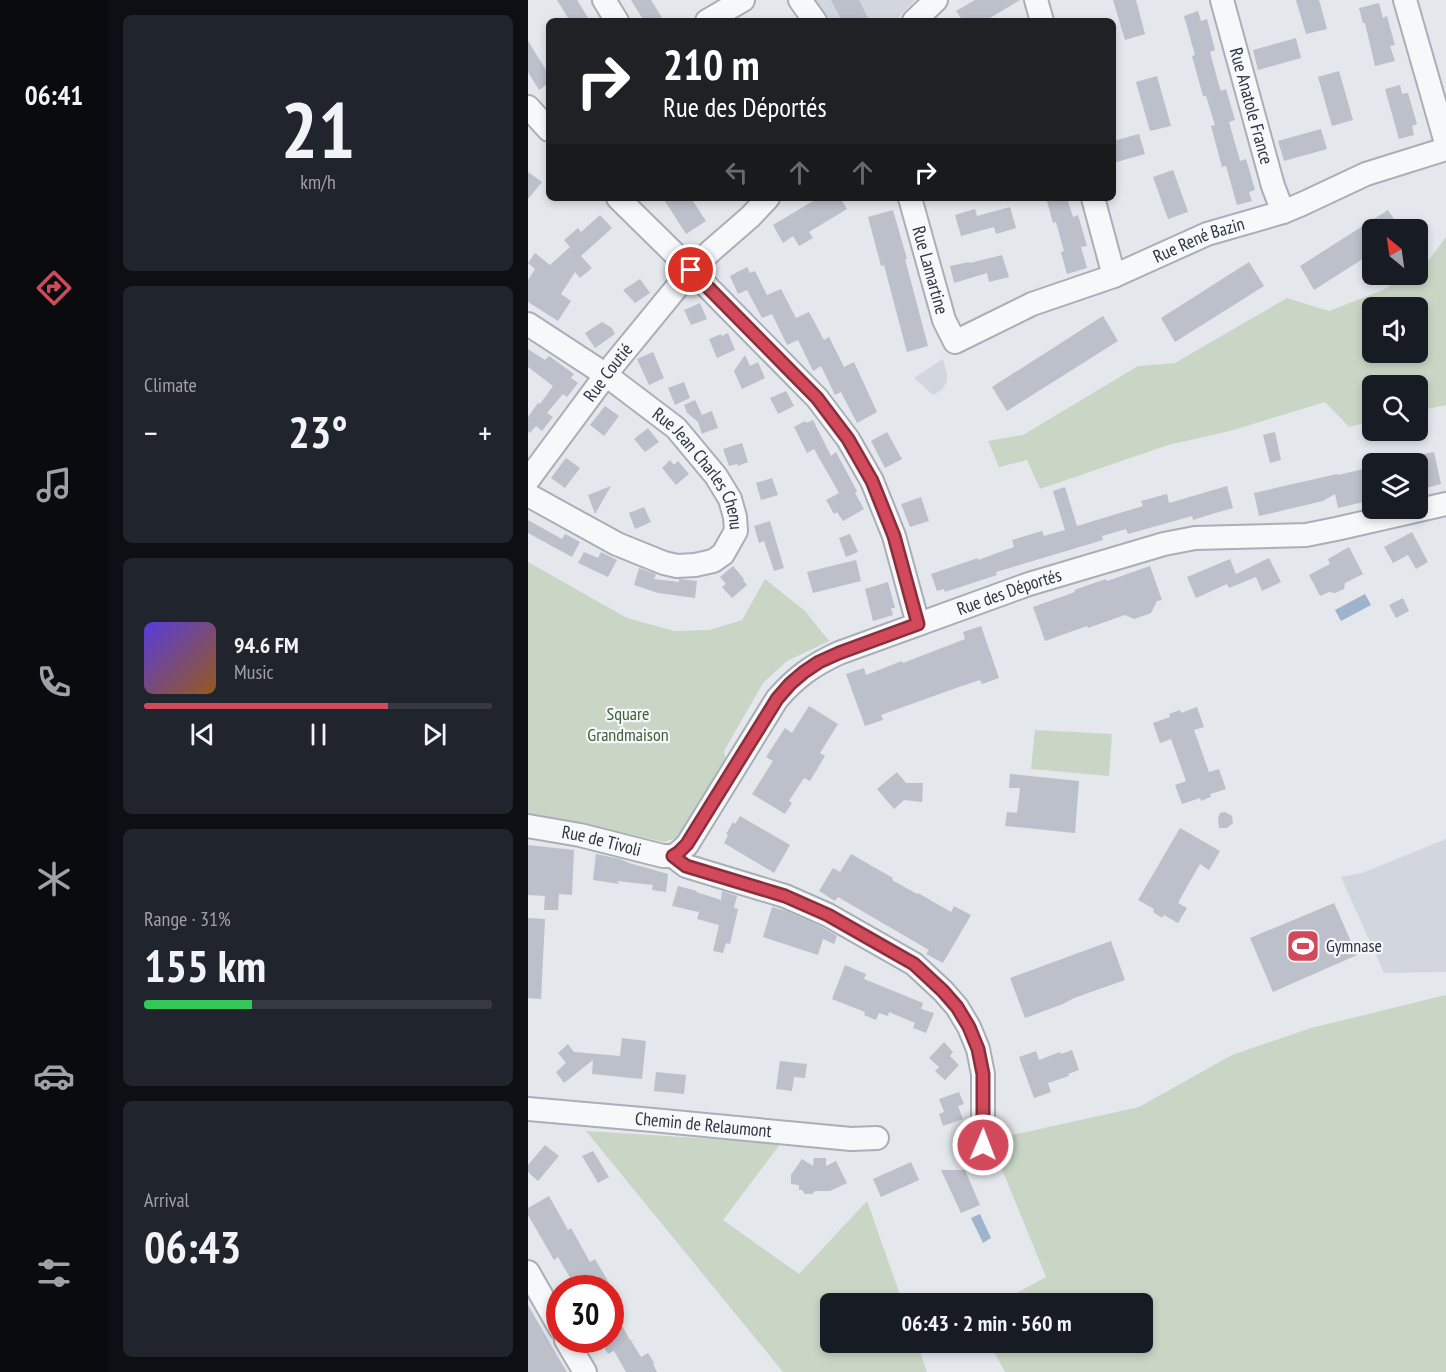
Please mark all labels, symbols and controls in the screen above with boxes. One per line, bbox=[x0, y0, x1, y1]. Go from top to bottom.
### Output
text: 210 m bbox=[663, 37, 760, 92]
icon: right bbox=[564, 42, 642, 120]
street label: Rue Anatole France bbox=[1225, 45, 1279, 167]
text: 06:41 bbox=[25, 78, 83, 112]
text: 21 bbox=[281, 79, 355, 180]
text: Rue des Déportés bbox=[663, 90, 827, 124]
icon: left bbox=[720, 156, 753, 189]
icon: ahead bbox=[783, 156, 816, 189]
icon: ahead bbox=[846, 156, 879, 189]
icon: right bbox=[909, 156, 942, 189]
text: km/h bbox=[300, 169, 336, 195]
street label: Rue René Bazin bbox=[1149, 212, 1247, 268]
north arrow bbox=[1362, 219, 1428, 285]
map controls bbox=[1362, 219, 1428, 519]
street label: Rue Lamartine bbox=[907, 223, 954, 317]
pin bbox=[665, 244, 716, 295]
icon: arrive bbox=[674, 253, 707, 286]
icon: directions bbox=[33, 267, 75, 309]
button: sound bbox=[1362, 297, 1428, 363]
street label: Rue Coutié bbox=[578, 338, 637, 406]
text: Climate bbox=[144, 372, 197, 398]
button: search bbox=[1362, 375, 1428, 441]
text: 23° bbox=[288, 402, 348, 460]
street label: Rue Jean Charles Chenu bbox=[648, 402, 748, 530]
text: − bbox=[144, 411, 158, 454]
text: + bbox=[478, 411, 492, 454]
button: layers bbox=[1362, 453, 1428, 519]
icon: music bbox=[33, 464, 75, 506]
street label: Rue des Déportés bbox=[954, 563, 1064, 620]
text: 94.6 FM bbox=[234, 631, 299, 659]
text: Music bbox=[234, 659, 274, 685]
icon: phone bbox=[33, 661, 75, 703]
park label: Square Grandmaison bbox=[587, 702, 669, 746]
icon: previous bbox=[186, 718, 219, 751]
icon: pause bbox=[302, 718, 335, 751]
icon: next bbox=[418, 718, 451, 751]
street label: Rue de Tivoli bbox=[560, 820, 644, 861]
icon: climate bbox=[33, 858, 75, 900]
text: Range · 31% bbox=[144, 906, 231, 932]
sports icon: Gymnase bbox=[1285, 928, 1321, 964]
place label: Gymnase bbox=[1326, 934, 1382, 957]
text: 155 km bbox=[144, 936, 266, 994]
icon: car bbox=[33, 1055, 75, 1097]
street label: Chemin de Relaumont bbox=[634, 1106, 773, 1142]
position arrow bbox=[951, 1113, 1015, 1177]
text: Arrival bbox=[144, 1187, 189, 1213]
text: 06:43 bbox=[144, 1217, 241, 1275]
icon: filters bbox=[33, 1252, 75, 1294]
speed limit sign: 30 bbox=[546, 1275, 624, 1353]
text: 06:43 · 2 min · 560 m bbox=[901, 1309, 1072, 1337]

